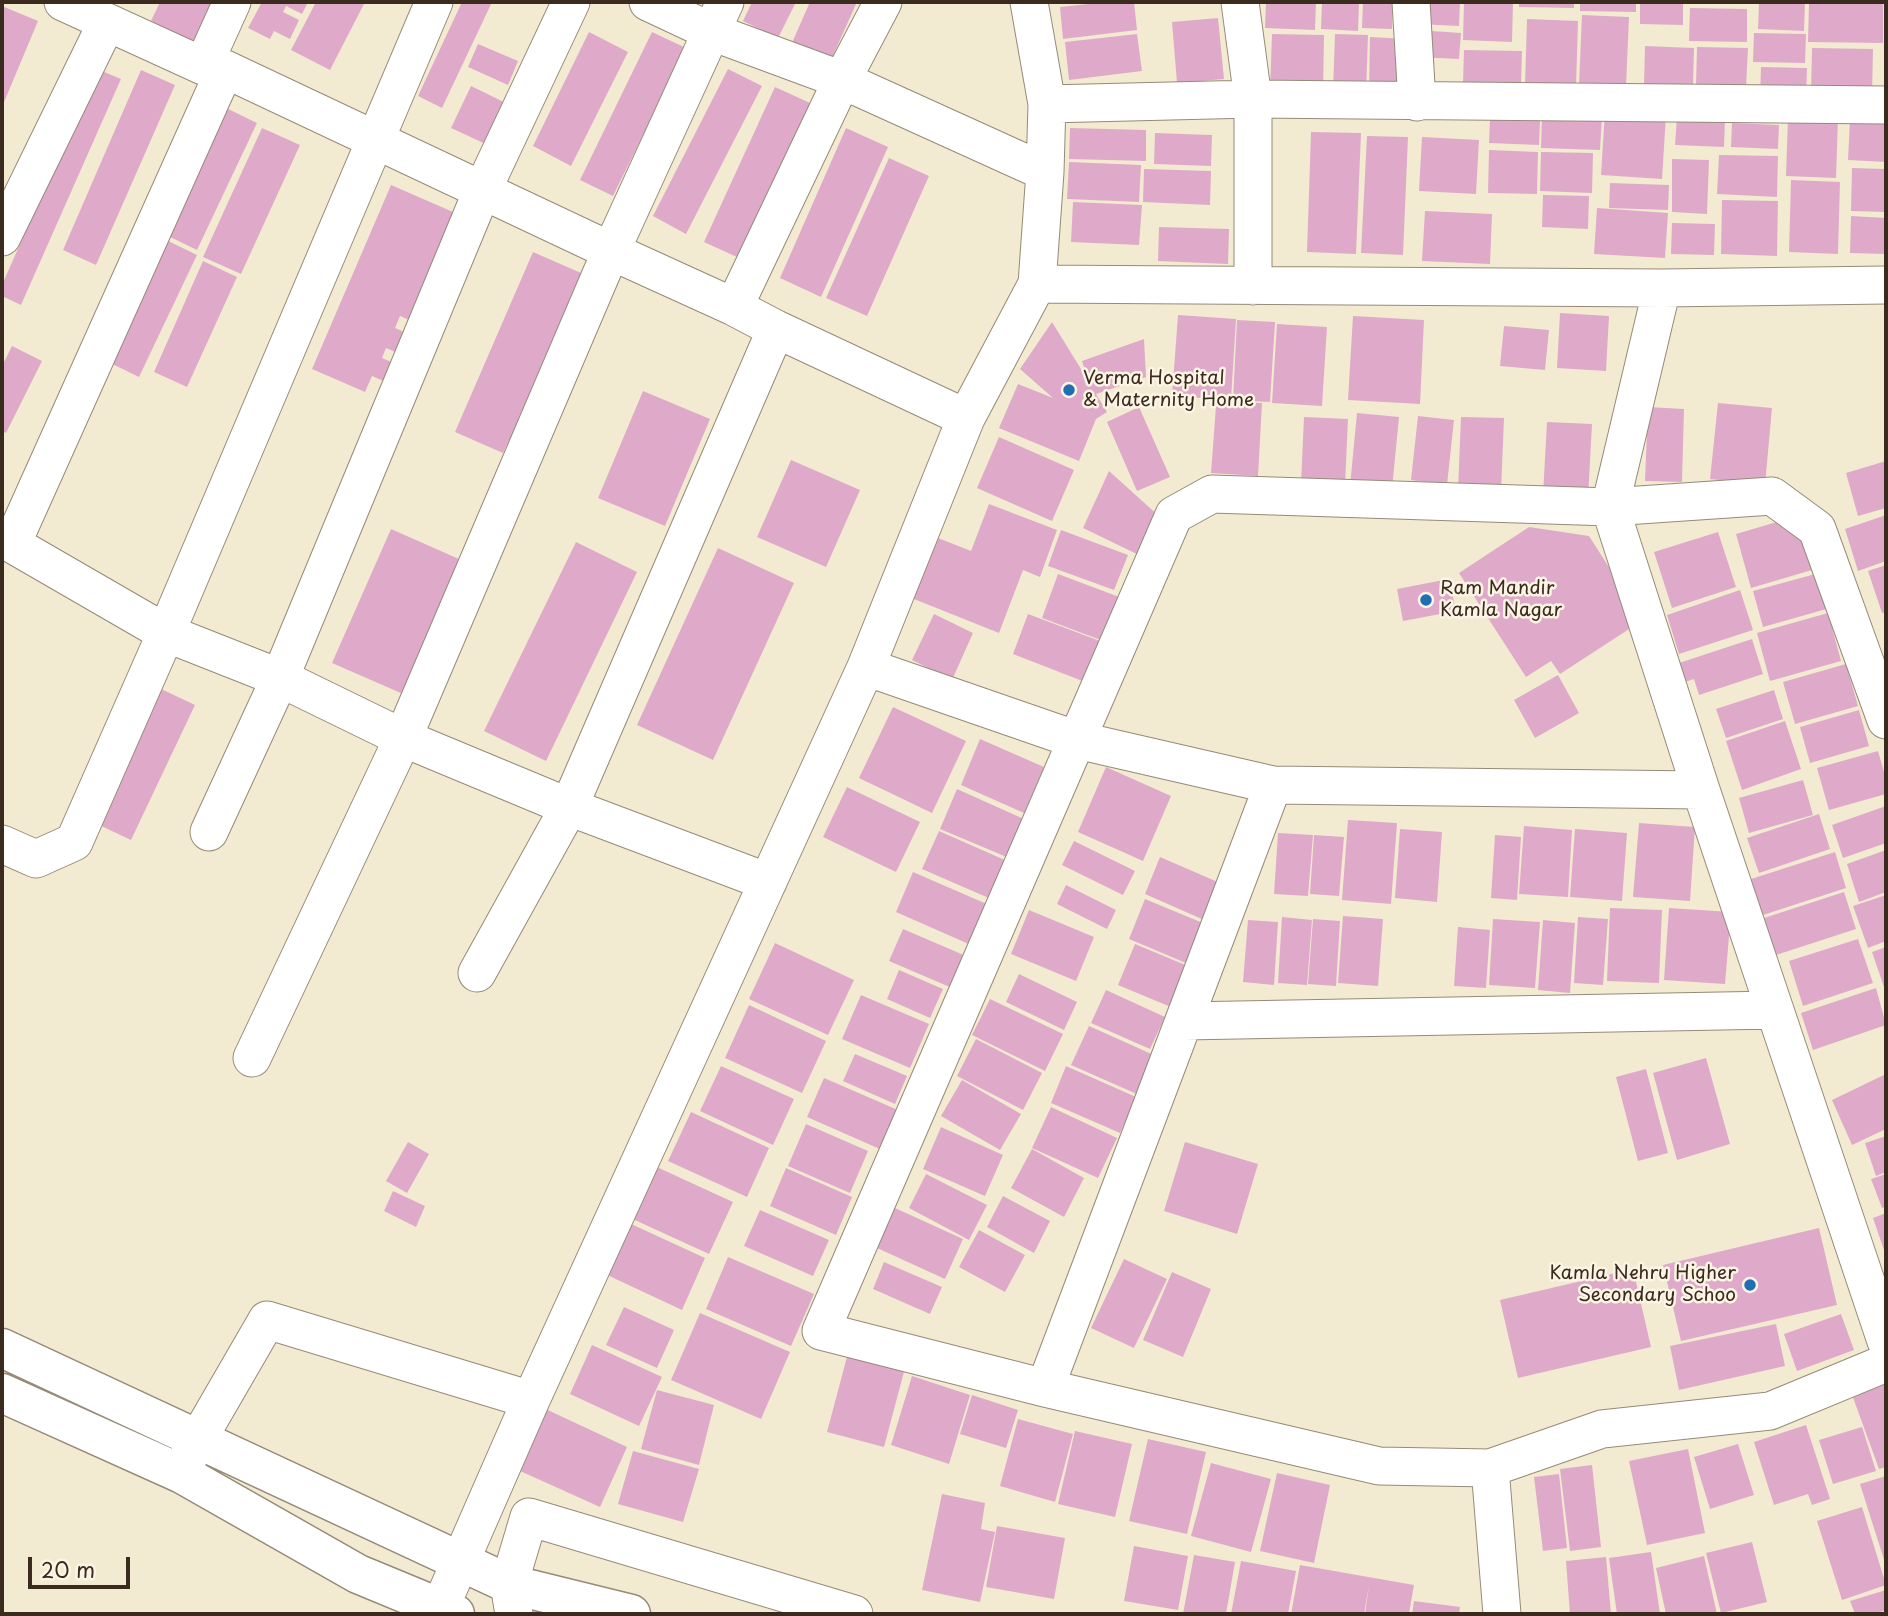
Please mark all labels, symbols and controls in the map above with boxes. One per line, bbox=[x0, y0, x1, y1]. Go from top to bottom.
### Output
place label: Verma Hospital & Maternity Home bbox=[1083, 368, 1254, 412]
marker: Verma Hospital & Maternity Home bbox=[1061, 382, 1077, 398]
place label: Ram Mandir Kamla Nagar bbox=[1440, 578, 1562, 622]
marker: Ram Mandir Kamla Nagar bbox=[1418, 592, 1434, 608]
place label: Kamla Nehru Higher Secondary Schoo bbox=[1549, 1263, 1736, 1307]
marker: Kamla Nehru Higher Secondary Schoo bbox=[1742, 1277, 1758, 1293]
scale bar bbox=[32, 1542, 133, 1586]
text: 20 m bbox=[41, 1553, 95, 1585]

